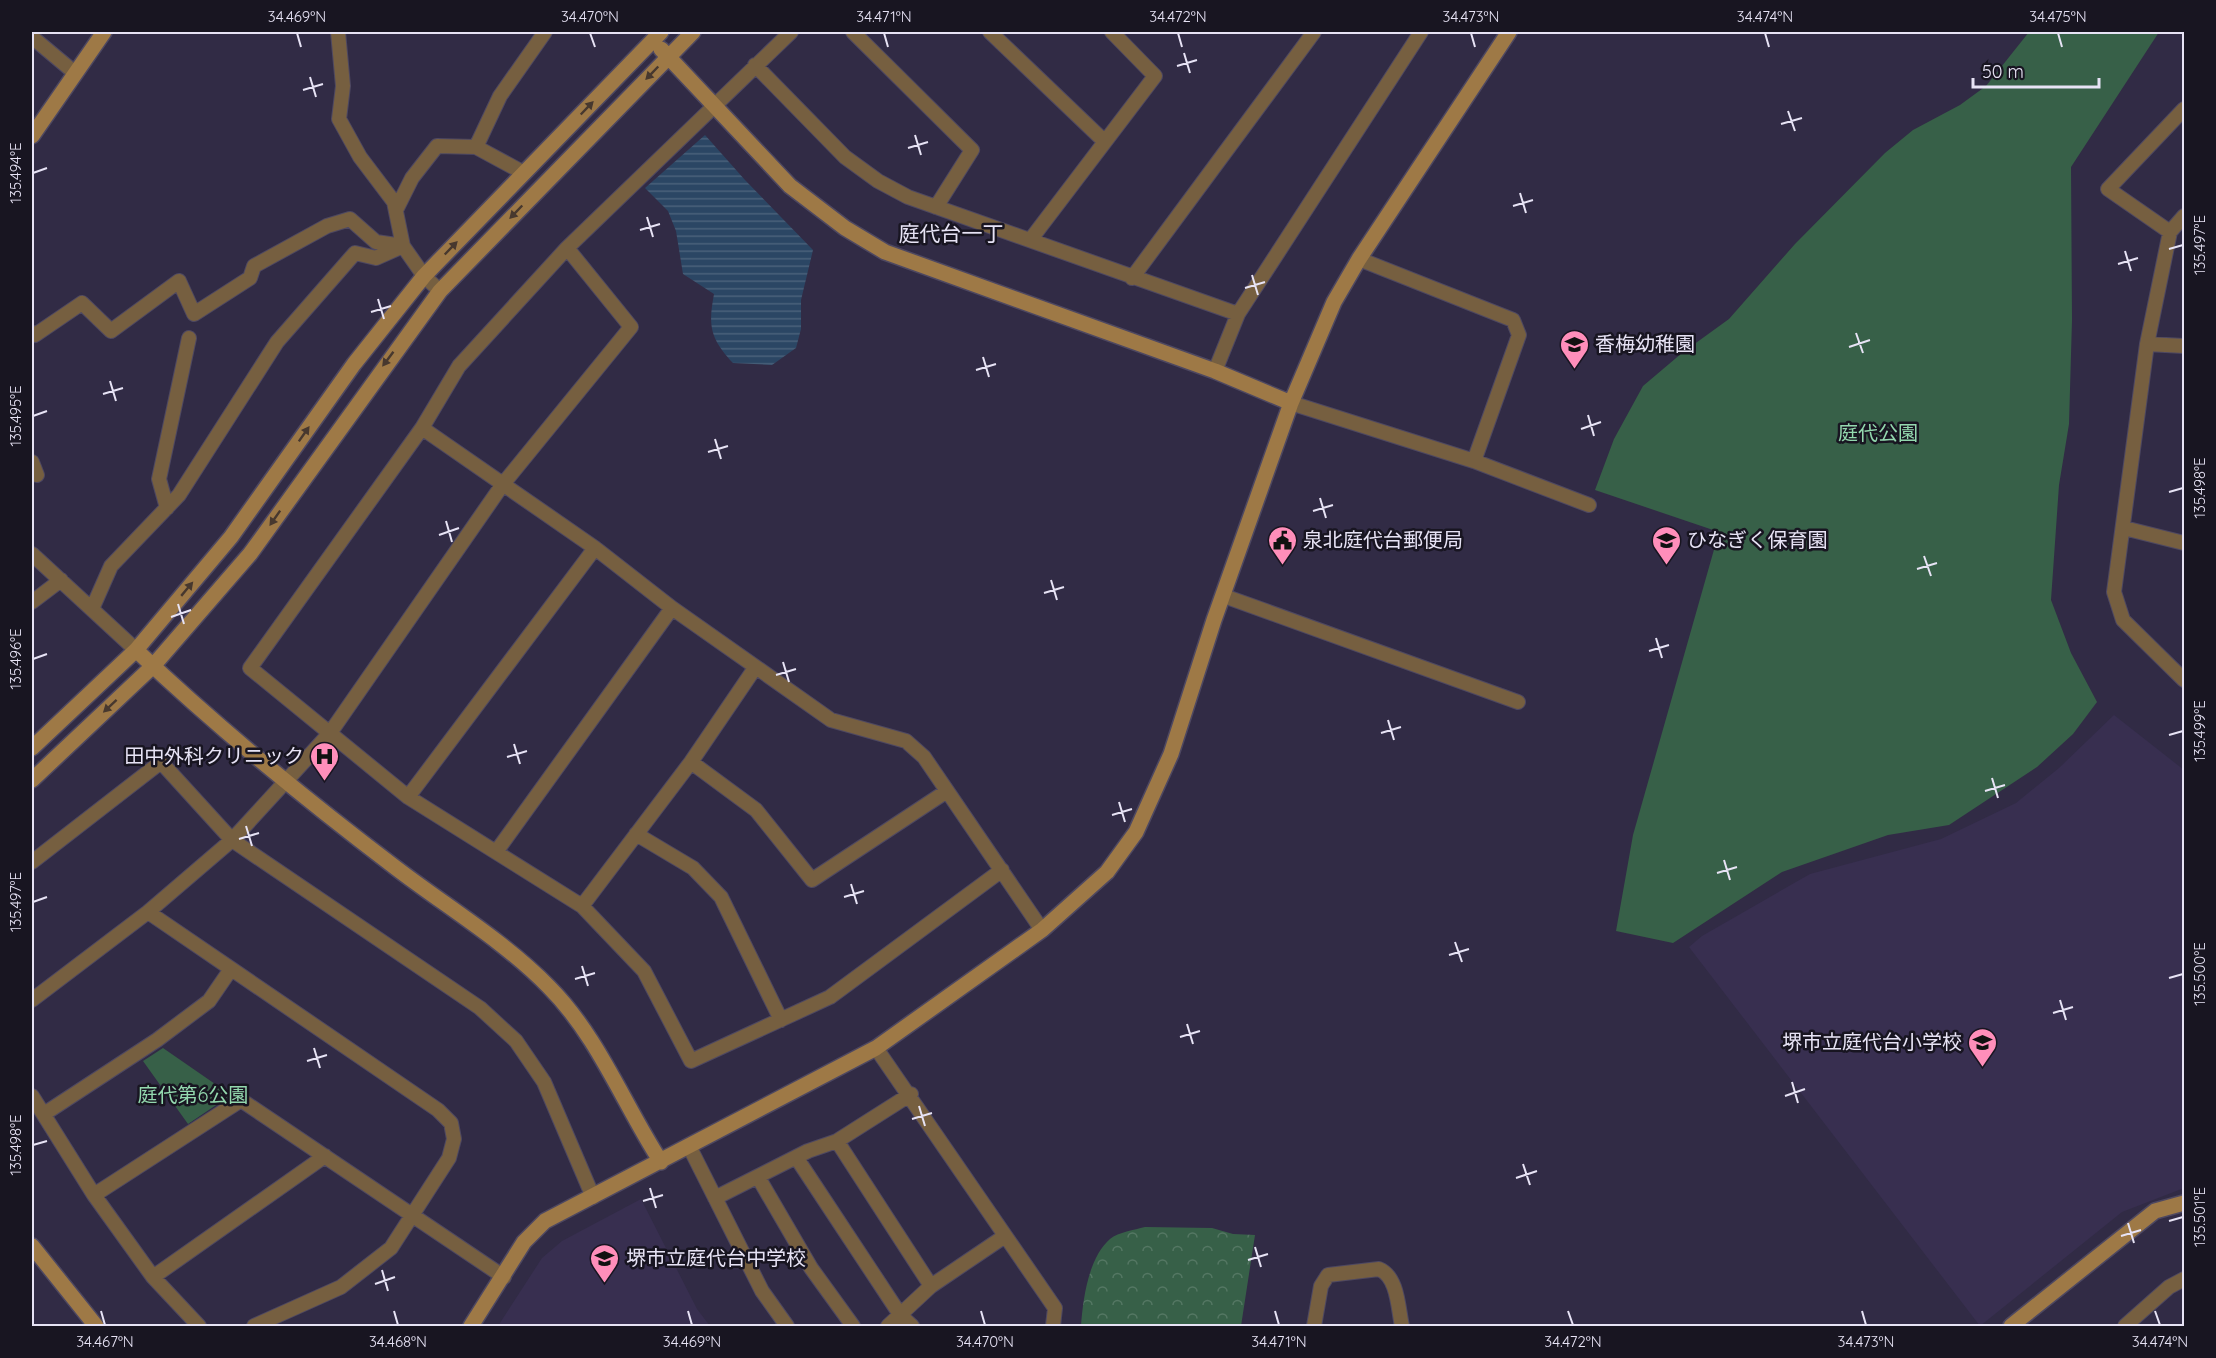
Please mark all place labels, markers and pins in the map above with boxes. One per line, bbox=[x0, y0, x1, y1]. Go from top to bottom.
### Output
school or university icon: 香梅幼稚園 bbox=[1558, 328, 1590, 370]
place label: 香梅幼稚園 bbox=[1595, 331, 1695, 356]
public building icon: 泉北庭代台郵便局 bbox=[1266, 524, 1298, 566]
school or university icon: ひなぎく保育園 bbox=[1650, 524, 1682, 566]
place label: 泉北庭代台郵便局 bbox=[1303, 527, 1463, 552]
place label: ひなぎく保育園 bbox=[1687, 527, 1827, 552]
hospital icon: 田中外科クリニック bbox=[309, 740, 341, 782]
place label: 田中外科クリニック bbox=[124, 743, 304, 768]
school or university icon: 堺市立庭代台小学校 bbox=[1967, 1026, 1999, 1068]
place label: 堺市立庭代台小学校 bbox=[1782, 1029, 1962, 1054]
school or university icon: 堺市立庭代台中学校 bbox=[589, 1242, 621, 1284]
place label: 堺市立庭代台中学校 bbox=[626, 1245, 806, 1270]

